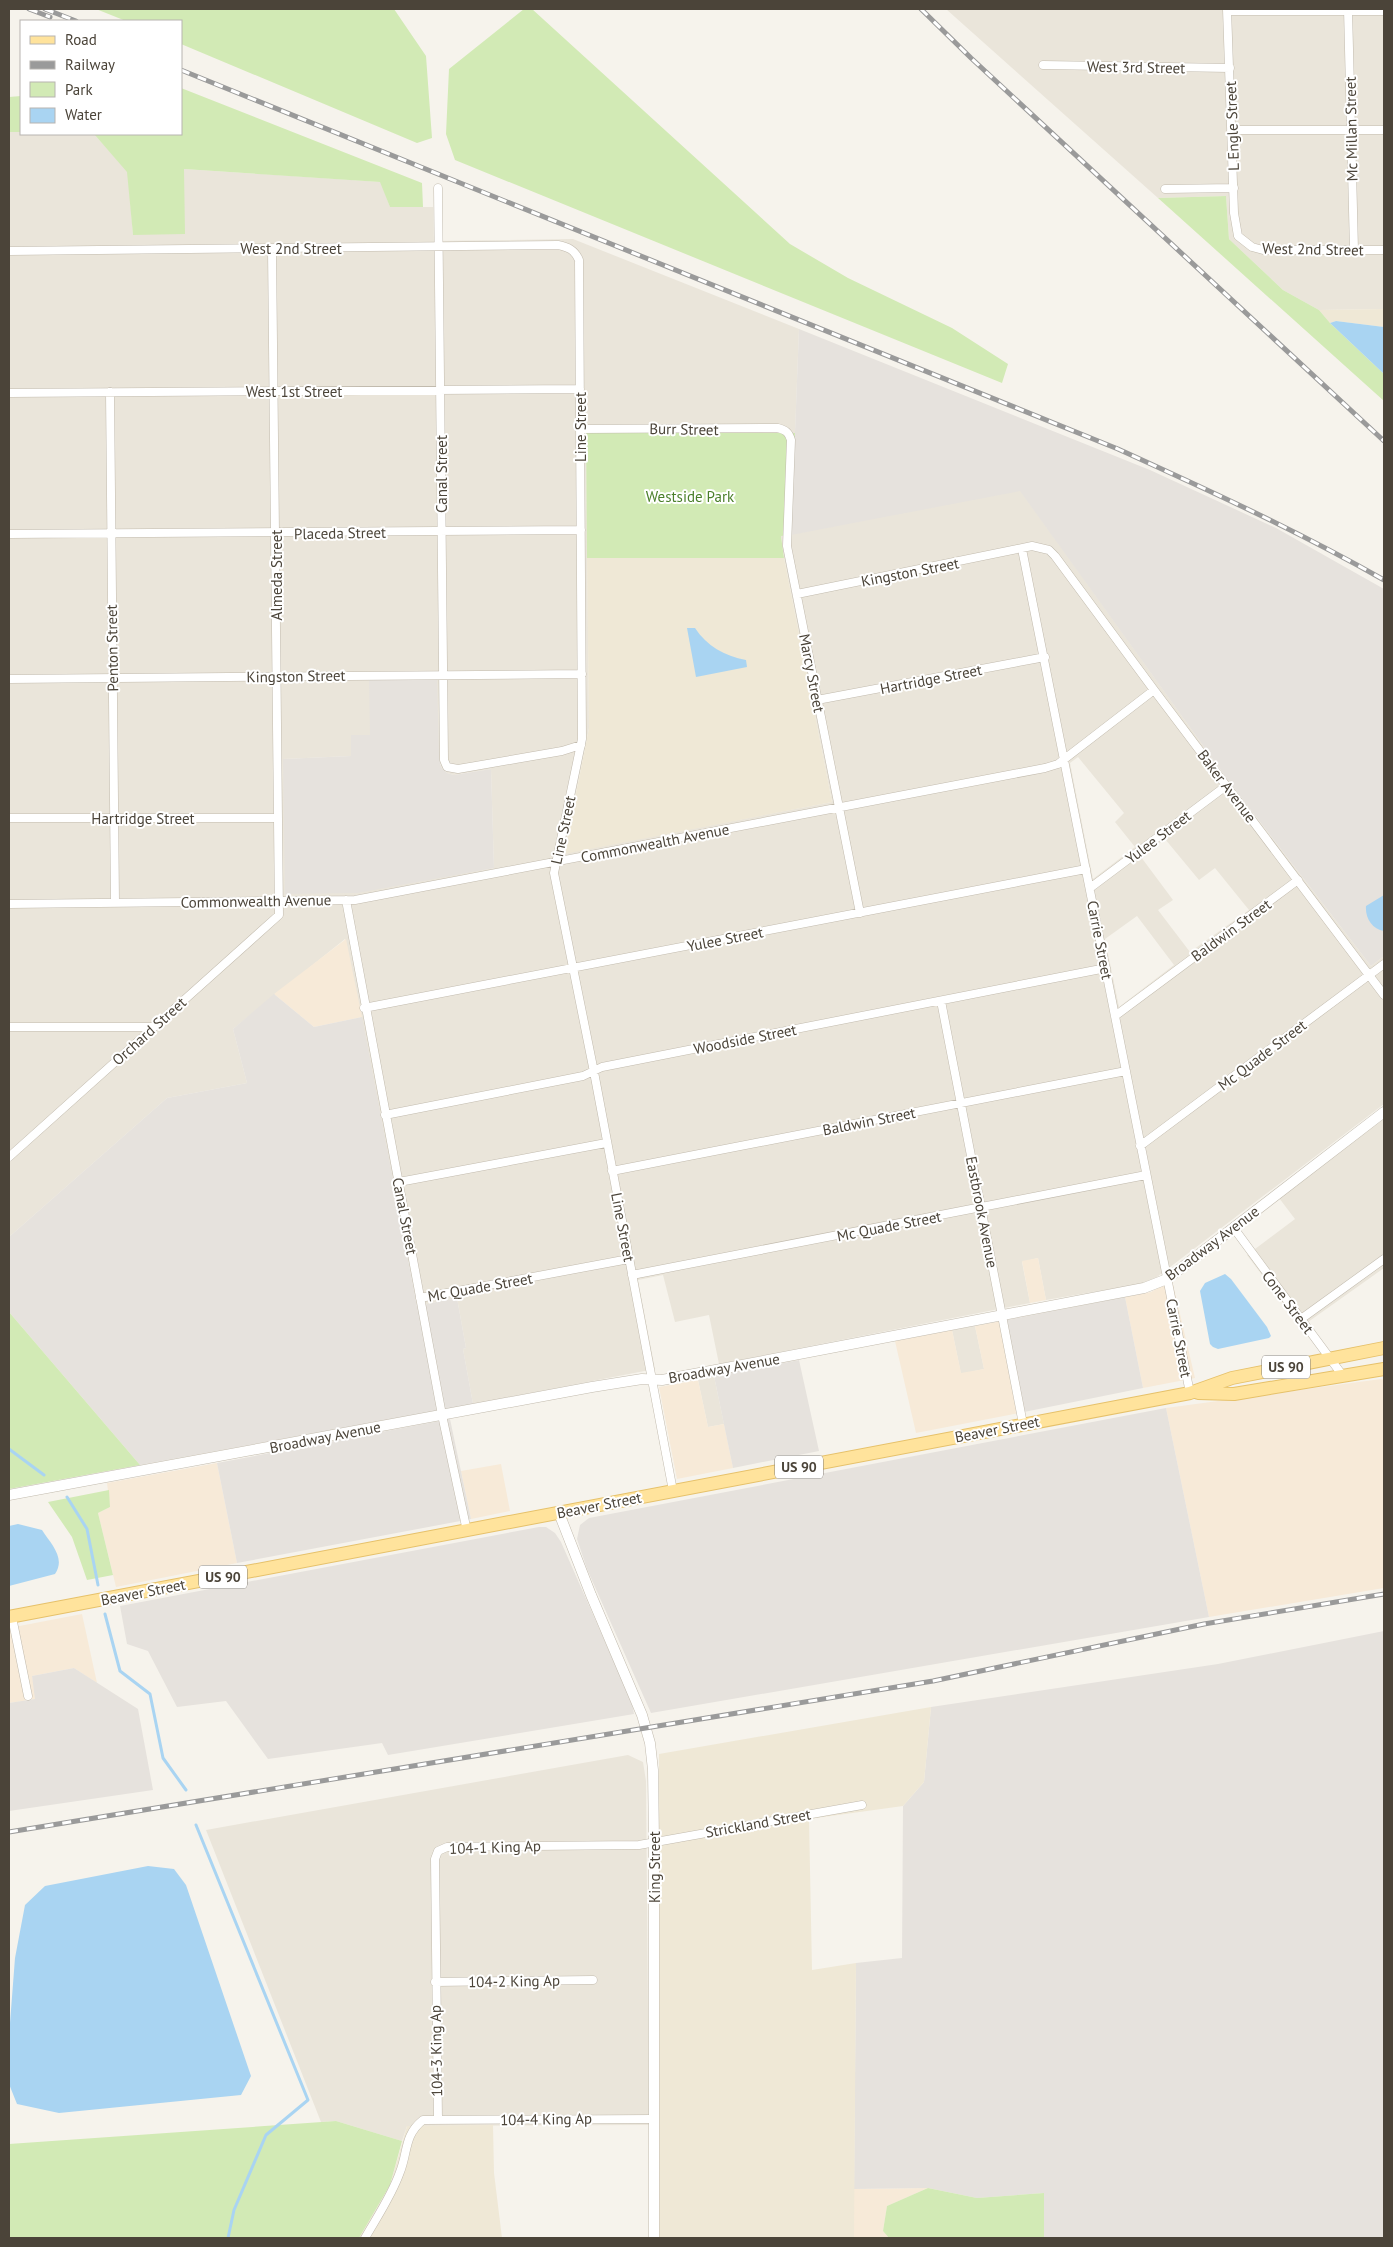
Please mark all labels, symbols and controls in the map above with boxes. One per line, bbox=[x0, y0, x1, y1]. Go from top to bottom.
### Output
legend bbox=[20, 20, 182, 135]
text: Road bbox=[65, 30, 97, 49]
text: Railway bbox=[65, 55, 115, 74]
street label: West 3rd Street bbox=[1087, 57, 1185, 77]
street label: Mc Millan Street bbox=[1341, 76, 1361, 182]
text: Park bbox=[65, 80, 93, 99]
street label: L Engle Street bbox=[1221, 81, 1243, 171]
text: Water bbox=[65, 105, 102, 124]
street label: West 2nd Street bbox=[240, 239, 342, 258]
street label: West 2nd Street bbox=[1262, 239, 1364, 259]
street label: West 1st Street bbox=[246, 382, 342, 401]
street label: Line Street bbox=[571, 392, 590, 462]
street label: Burr Street bbox=[649, 419, 719, 439]
street label: Canal Street bbox=[432, 435, 451, 513]
park label: Westside Park bbox=[646, 487, 735, 506]
street label: Placeda Street bbox=[294, 523, 386, 543]
street label: Almeda Street bbox=[267, 530, 286, 620]
street label: Kingston Street bbox=[859, 553, 961, 591]
street label: Penton Street bbox=[102, 604, 122, 692]
street label: Marcy Street bbox=[795, 632, 829, 714]
street label: Hartridge Street bbox=[878, 660, 984, 698]
street label: Kingston Street bbox=[246, 666, 346, 686]
street label: Baker Avenue bbox=[1193, 746, 1261, 826]
street label: Line Street bbox=[546, 794, 580, 866]
street label: Yulee Street bbox=[1121, 806, 1195, 868]
street label: Hartridge Street bbox=[91, 809, 195, 828]
street label: Commonwealth Avenue bbox=[579, 819, 731, 867]
street label: Commonwealth Avenue bbox=[181, 890, 331, 912]
street label: Baldwin Street bbox=[1187, 895, 1275, 965]
street label: Carrie Street bbox=[1083, 899, 1117, 981]
street label: Yulee Street bbox=[685, 922, 765, 956]
street label: Orchard Street bbox=[108, 993, 190, 1069]
street label: Mc Quade Street bbox=[1214, 1015, 1310, 1095]
street label: Woodside Street bbox=[692, 1020, 798, 1058]
street label: Baldwin Street bbox=[821, 1103, 917, 1139]
street label: Eastbrook Avenue bbox=[962, 1155, 1002, 1269]
street label: Canal Street bbox=[388, 1176, 422, 1256]
street label: Line Street bbox=[607, 1191, 639, 1263]
street label: Broadway Avenue bbox=[1161, 1201, 1263, 1285]
street label: Mc Quade Street bbox=[835, 1207, 943, 1245]
street label: Cone Street bbox=[1258, 1267, 1318, 1337]
street label: Mc Quade Street bbox=[426, 1268, 534, 1306]
street label: Carrie Street bbox=[1162, 1297, 1196, 1379]
street label: Broadway Avenue bbox=[667, 1349, 781, 1387]
road number: US 90 bbox=[1262, 1355, 1310, 1378]
street label: Beaver Street bbox=[953, 1411, 1041, 1447]
street label: Broadway Avenue bbox=[268, 1417, 382, 1457]
road number: US 90 bbox=[775, 1455, 823, 1478]
street label: Beaver Street bbox=[555, 1487, 643, 1523]
road number: US 90 bbox=[199, 1565, 247, 1588]
street label: Beaver Street bbox=[99, 1574, 187, 1610]
street label: Strickland Street bbox=[704, 1804, 812, 1842]
street label: King Street bbox=[645, 1831, 664, 1903]
street label: 104-1 King Ap bbox=[449, 1836, 541, 1858]
street label: 104-2 King Ap bbox=[468, 1971, 560, 1991]
street label: 104-3 King Ap bbox=[426, 2005, 446, 2097]
street label: 104-4 King Ap bbox=[500, 2109, 592, 2129]

